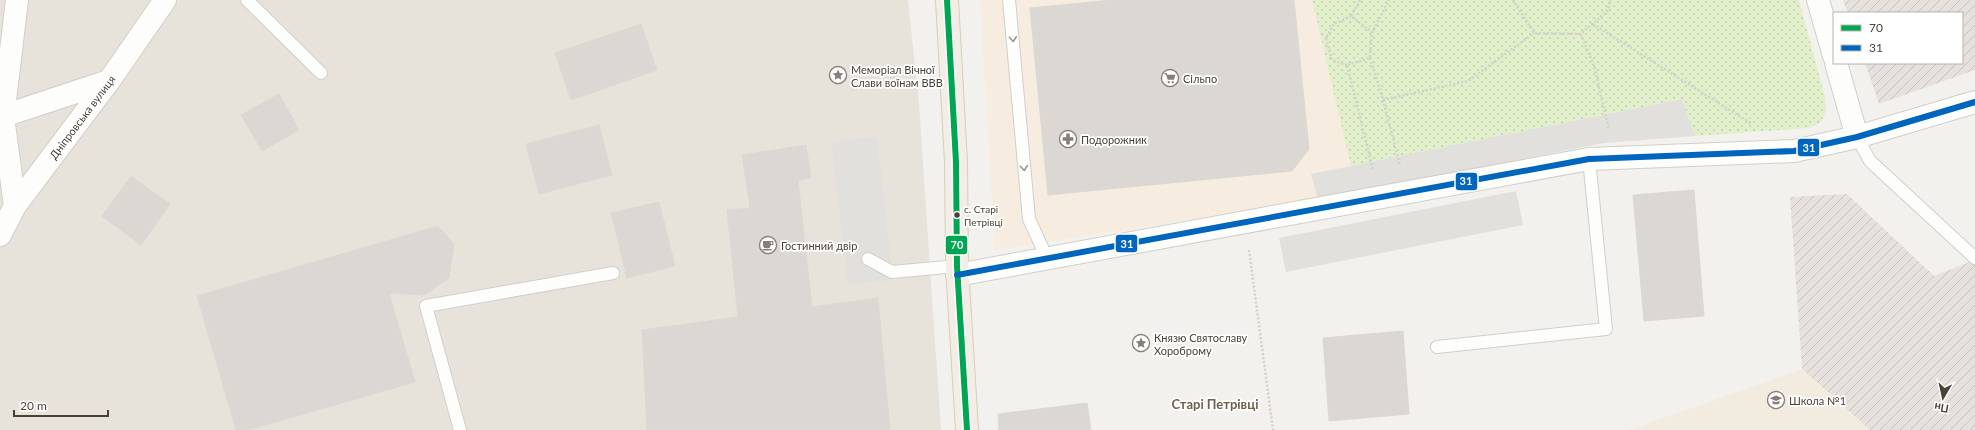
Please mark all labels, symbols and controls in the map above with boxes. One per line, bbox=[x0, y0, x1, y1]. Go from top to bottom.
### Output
legend bbox=[1833, 12, 1963, 64]
text: 70 bbox=[1869, 20, 1883, 35]
one-way arrow bbox=[1008, 36, 1017, 42]
text: 31 bbox=[1869, 40, 1883, 55]
place label: Меморіал Вічної Слави воїнам ВВВ bbox=[851, 63, 943, 89]
place icon: Меморіал Вічної Слави воїнам ВВВ bbox=[828, 65, 848, 85]
supermarket icon: Сільпо bbox=[1160, 68, 1180, 88]
place label: Сільпо bbox=[1183, 72, 1217, 85]
street label: Дніпровська вулиця bbox=[46, 73, 118, 161]
pharmacy icon: Подорожник bbox=[1058, 129, 1078, 149]
place label: Подорожник bbox=[1081, 133, 1147, 146]
line badge: 31 bbox=[1797, 138, 1820, 157]
text: 31 bbox=[1803, 141, 1815, 154]
one-way arrow bbox=[1020, 165, 1029, 171]
line badge: 31 bbox=[1455, 172, 1478, 191]
text: 31 bbox=[1460, 174, 1472, 187]
place label: с. Старі Петрівці bbox=[964, 203, 1003, 228]
marker: с. Старі Петрівці bbox=[952, 210, 962, 220]
line badge: 31 bbox=[1115, 234, 1138, 253]
cafe icon: Гостинний двір bbox=[758, 235, 778, 255]
line badge: 70 bbox=[945, 235, 968, 255]
text: 31 bbox=[1121, 237, 1133, 250]
text: 70 bbox=[951, 238, 964, 251]
place label: Гостинний двір bbox=[781, 239, 857, 252]
place label: Князю Святославу Хороброму bbox=[1154, 331, 1247, 357]
place icon: Князю Святославу Хороброму bbox=[1131, 333, 1151, 353]
north arrow bbox=[1923, 378, 1963, 418]
school or university icon: Школа №1 bbox=[1766, 390, 1786, 410]
scale bar bbox=[14, 392, 108, 418]
place label: Школа №1 bbox=[1789, 394, 1846, 407]
district label: Старі Петрівці bbox=[1172, 396, 1258, 412]
text: 20 m bbox=[20, 398, 47, 413]
text: Пн bbox=[1933, 401, 1949, 416]

